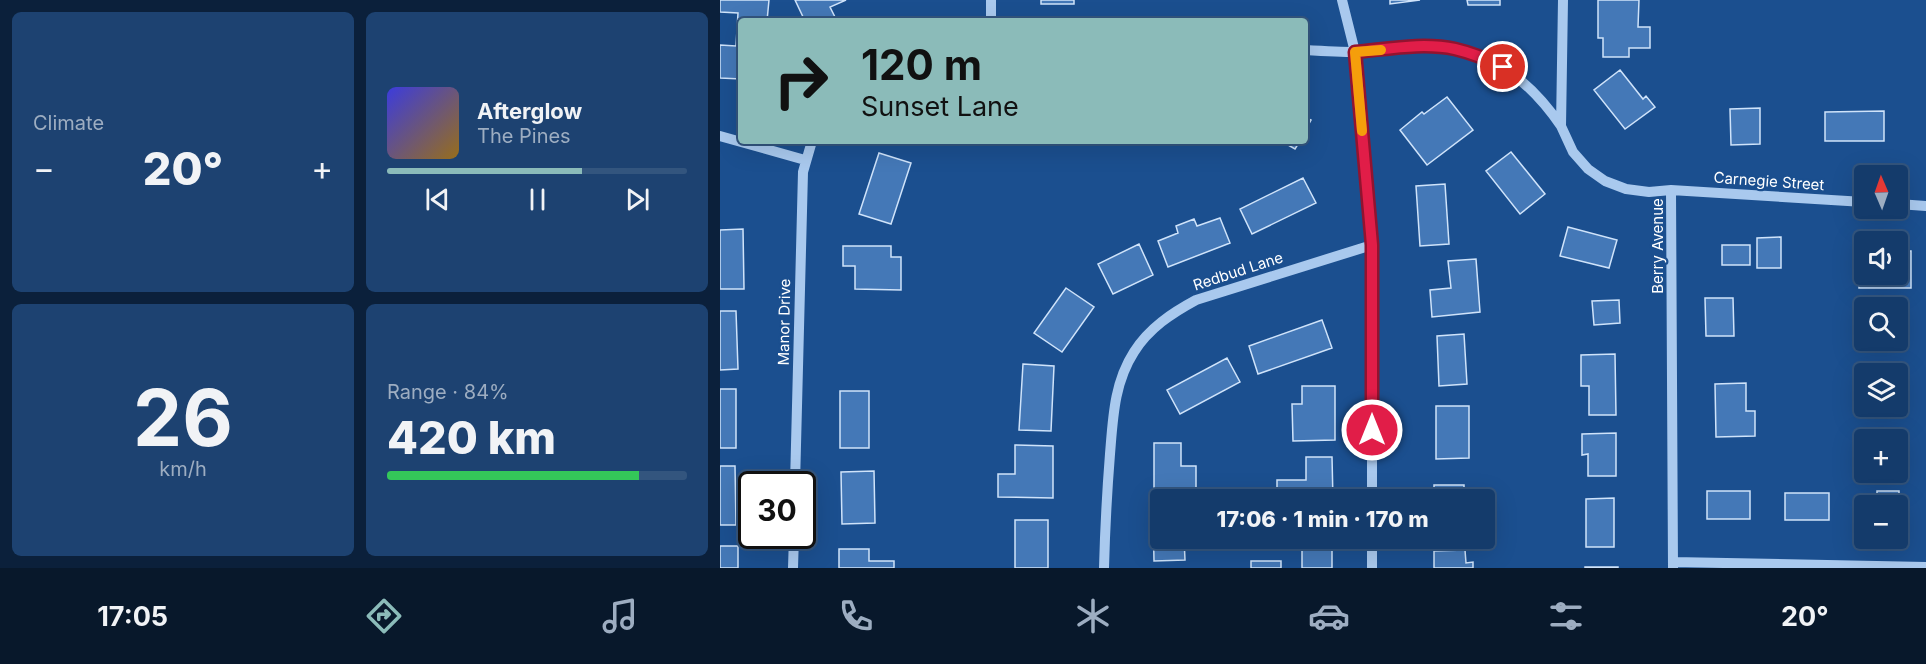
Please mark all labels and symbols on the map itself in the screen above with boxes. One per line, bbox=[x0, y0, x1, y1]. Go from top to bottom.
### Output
pin bbox=[1477, 41, 1528, 92]
north arrow bbox=[1854, 165, 1908, 219]
street label: Carnegie Street bbox=[1713, 168, 1825, 194]
street label: Berry Avenue bbox=[1648, 198, 1667, 294]
street label: Redbud Lane bbox=[1191, 248, 1285, 294]
street label: Manor Drive bbox=[774, 278, 794, 366]
position arrow bbox=[1340, 398, 1404, 462]
speed limit sign: 30 bbox=[738, 471, 816, 549]

